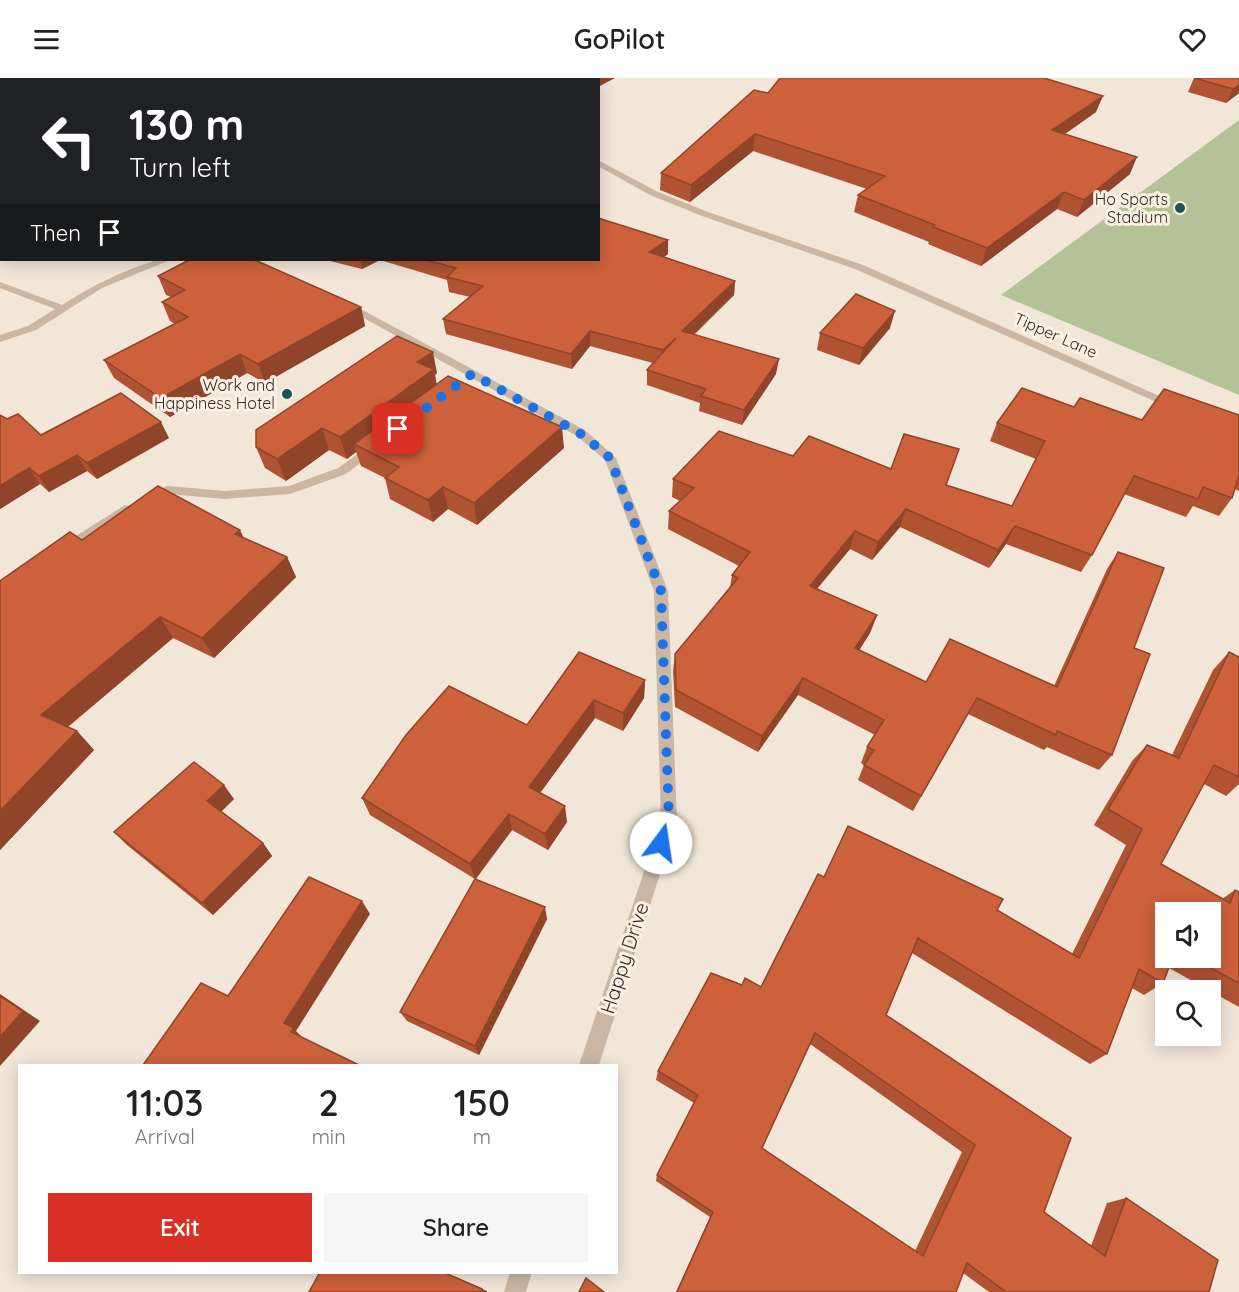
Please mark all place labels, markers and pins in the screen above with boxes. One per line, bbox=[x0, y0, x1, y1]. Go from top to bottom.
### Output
place label: Ho Sports Stadium bbox=[1095, 189, 1168, 227]
marker: Ho Sports Stadium bbox=[1173, 201, 1187, 215]
place label: Work and Happiness Hotel bbox=[154, 375, 275, 413]
marker: Work and Happiness Hotel bbox=[280, 387, 294, 401]
pin bbox=[372, 403, 423, 454]

